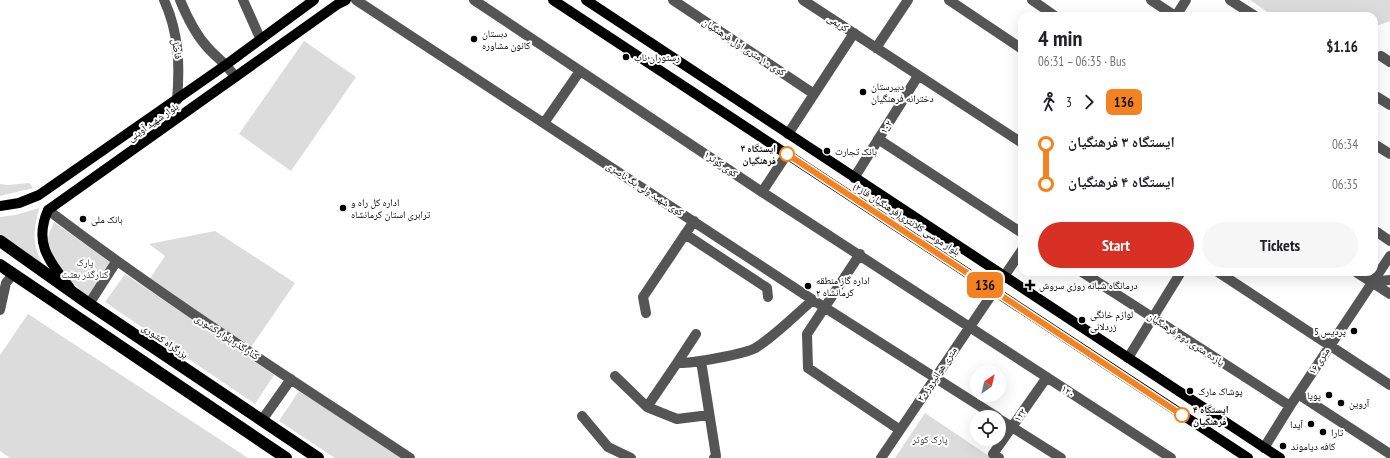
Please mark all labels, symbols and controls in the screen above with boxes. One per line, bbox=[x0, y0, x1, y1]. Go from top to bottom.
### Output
street label: کریمی bbox=[825, 11, 851, 35]
street label: کوی ۱۰ متری اول فرهنگیان bbox=[700, 15, 788, 79]
text: 4 min bbox=[1038, 24, 1082, 52]
place label: دبستان کانون مشاوره bbox=[482, 27, 530, 52]
marker: دبستان کانون مشاوره bbox=[469, 34, 479, 44]
text: $1.16 bbox=[1326, 37, 1358, 56]
street label: فاضل bbox=[169, 38, 185, 60]
place label: رستوران ناب bbox=[634, 51, 680, 64]
marker: رستوران ناب bbox=[621, 52, 631, 62]
text: 06:31 – 06:35 · Bus bbox=[1038, 53, 1126, 70]
place label: دبیرستان دخترانه فرهنگیان bbox=[871, 80, 934, 105]
marker: دبیرستان دخترانه فرهنگیان bbox=[858, 87, 868, 97]
icon: walk bbox=[1038, 91, 1060, 113]
icon: forward bbox=[1078, 91, 1100, 113]
text: 136 bbox=[1114, 93, 1134, 111]
text: 3 bbox=[1066, 94, 1072, 111]
street label: بلوار شهید آوینی bbox=[125, 100, 181, 144]
street label: ۱۰۲ bbox=[877, 117, 895, 136]
text: ایستگاه ۳ فرهنگیان bbox=[1068, 132, 1175, 151]
text: 06:34 bbox=[1332, 136, 1358, 153]
place label: ایستگاه ۳ فرهنگیان bbox=[740, 142, 776, 167]
place label: بانک تجارت bbox=[835, 145, 877, 158]
marker: ایستگاه ۳ فرهنگیان bbox=[779, 146, 795, 162]
marker: بانک تجارت bbox=[822, 146, 832, 156]
street label: کوی کوثر۱ bbox=[702, 148, 740, 180]
street label: کوی شهید ولی بگ ناصری bbox=[604, 159, 686, 219]
text: ایستگاه ۴ فرهنگیان bbox=[1068, 172, 1175, 191]
text: 06:35 bbox=[1332, 176, 1358, 193]
street label: بلوار موسی کلانتری(فرهنگیان فاز۲) bbox=[851, 180, 963, 259]
place label: اداره کل راه و ترابری استان کرمانشاه bbox=[351, 196, 430, 221]
marker: اداره کل راه و ترابری استان کرمانشاه bbox=[338, 203, 348, 213]
place label: بانک ملی bbox=[91, 213, 123, 226]
marker: بانک ملی bbox=[78, 214, 88, 224]
button: Start bbox=[1038, 222, 1194, 268]
button: Tickets bbox=[1202, 222, 1358, 268]
park label: پارک کنارگذر بعثت bbox=[62, 256, 109, 281]
line badge: 136 bbox=[962, 272, 1008, 298]
place label: اداره گاز منطقه ۲ کرمانشاه bbox=[816, 274, 870, 299]
text: 136 bbox=[975, 276, 995, 294]
marker: درمانگاه شبانه روزی سروش bbox=[1024, 279, 1036, 291]
place label: درمانگاه شبانه روزی سروش bbox=[1039, 279, 1138, 292]
marker: اداره گاز منطقه ۲ کرمانشاه bbox=[803, 281, 813, 291]
place label: لوازم خانگی زردلانی bbox=[1090, 308, 1133, 333]
street label: یازده متری دوم فرهنگیان bbox=[1144, 309, 1227, 370]
street label: کنار گذر بلوار کشوری bbox=[192, 311, 262, 363]
marker: لوازم خانگی زردلانی bbox=[1077, 315, 1087, 325]
street label: بزرگراه کشوری bbox=[139, 321, 191, 361]
place label: پردیس 5 bbox=[1314, 325, 1346, 338]
marker: پردیس 5 bbox=[1349, 326, 1359, 336]
street label: ۲۰ متری هوانیروز bbox=[914, 344, 960, 404]
street label: ۱۶ متری bbox=[1305, 345, 1333, 377]
north arrow bbox=[970, 366, 1006, 402]
map controls bbox=[970, 366, 1006, 446]
street label: ۱۲۰ bbox=[1059, 382, 1077, 400]
place label: پوشاک مارک bbox=[1198, 385, 1243, 398]
marker: پوشاک مارک bbox=[1185, 386, 1195, 396]
place label: پویا bbox=[1307, 389, 1321, 402]
marker: پویا bbox=[1324, 390, 1334, 400]
place label: آروین bbox=[1349, 397, 1370, 410]
marker: آروین bbox=[1336, 398, 1346, 408]
place label: ایستگاه ۴ فرهنگیان bbox=[1193, 403, 1229, 428]
street label: ۱۲۳ bbox=[1011, 405, 1029, 424]
marker: ایستگاه ۴ فرهنگیان bbox=[1174, 407, 1190, 423]
button: locate bbox=[970, 410, 1006, 446]
place label: آیدا bbox=[1290, 418, 1303, 431]
marker: آیدا bbox=[1306, 419, 1316, 429]
place label: تارا bbox=[1331, 426, 1343, 439]
marker: تارا bbox=[1318, 427, 1328, 437]
park label: پارک کوثر bbox=[911, 433, 948, 446]
place label: کافه دیاموند bbox=[1291, 440, 1335, 453]
marker: کافه دیاموند bbox=[1278, 441, 1288, 451]

